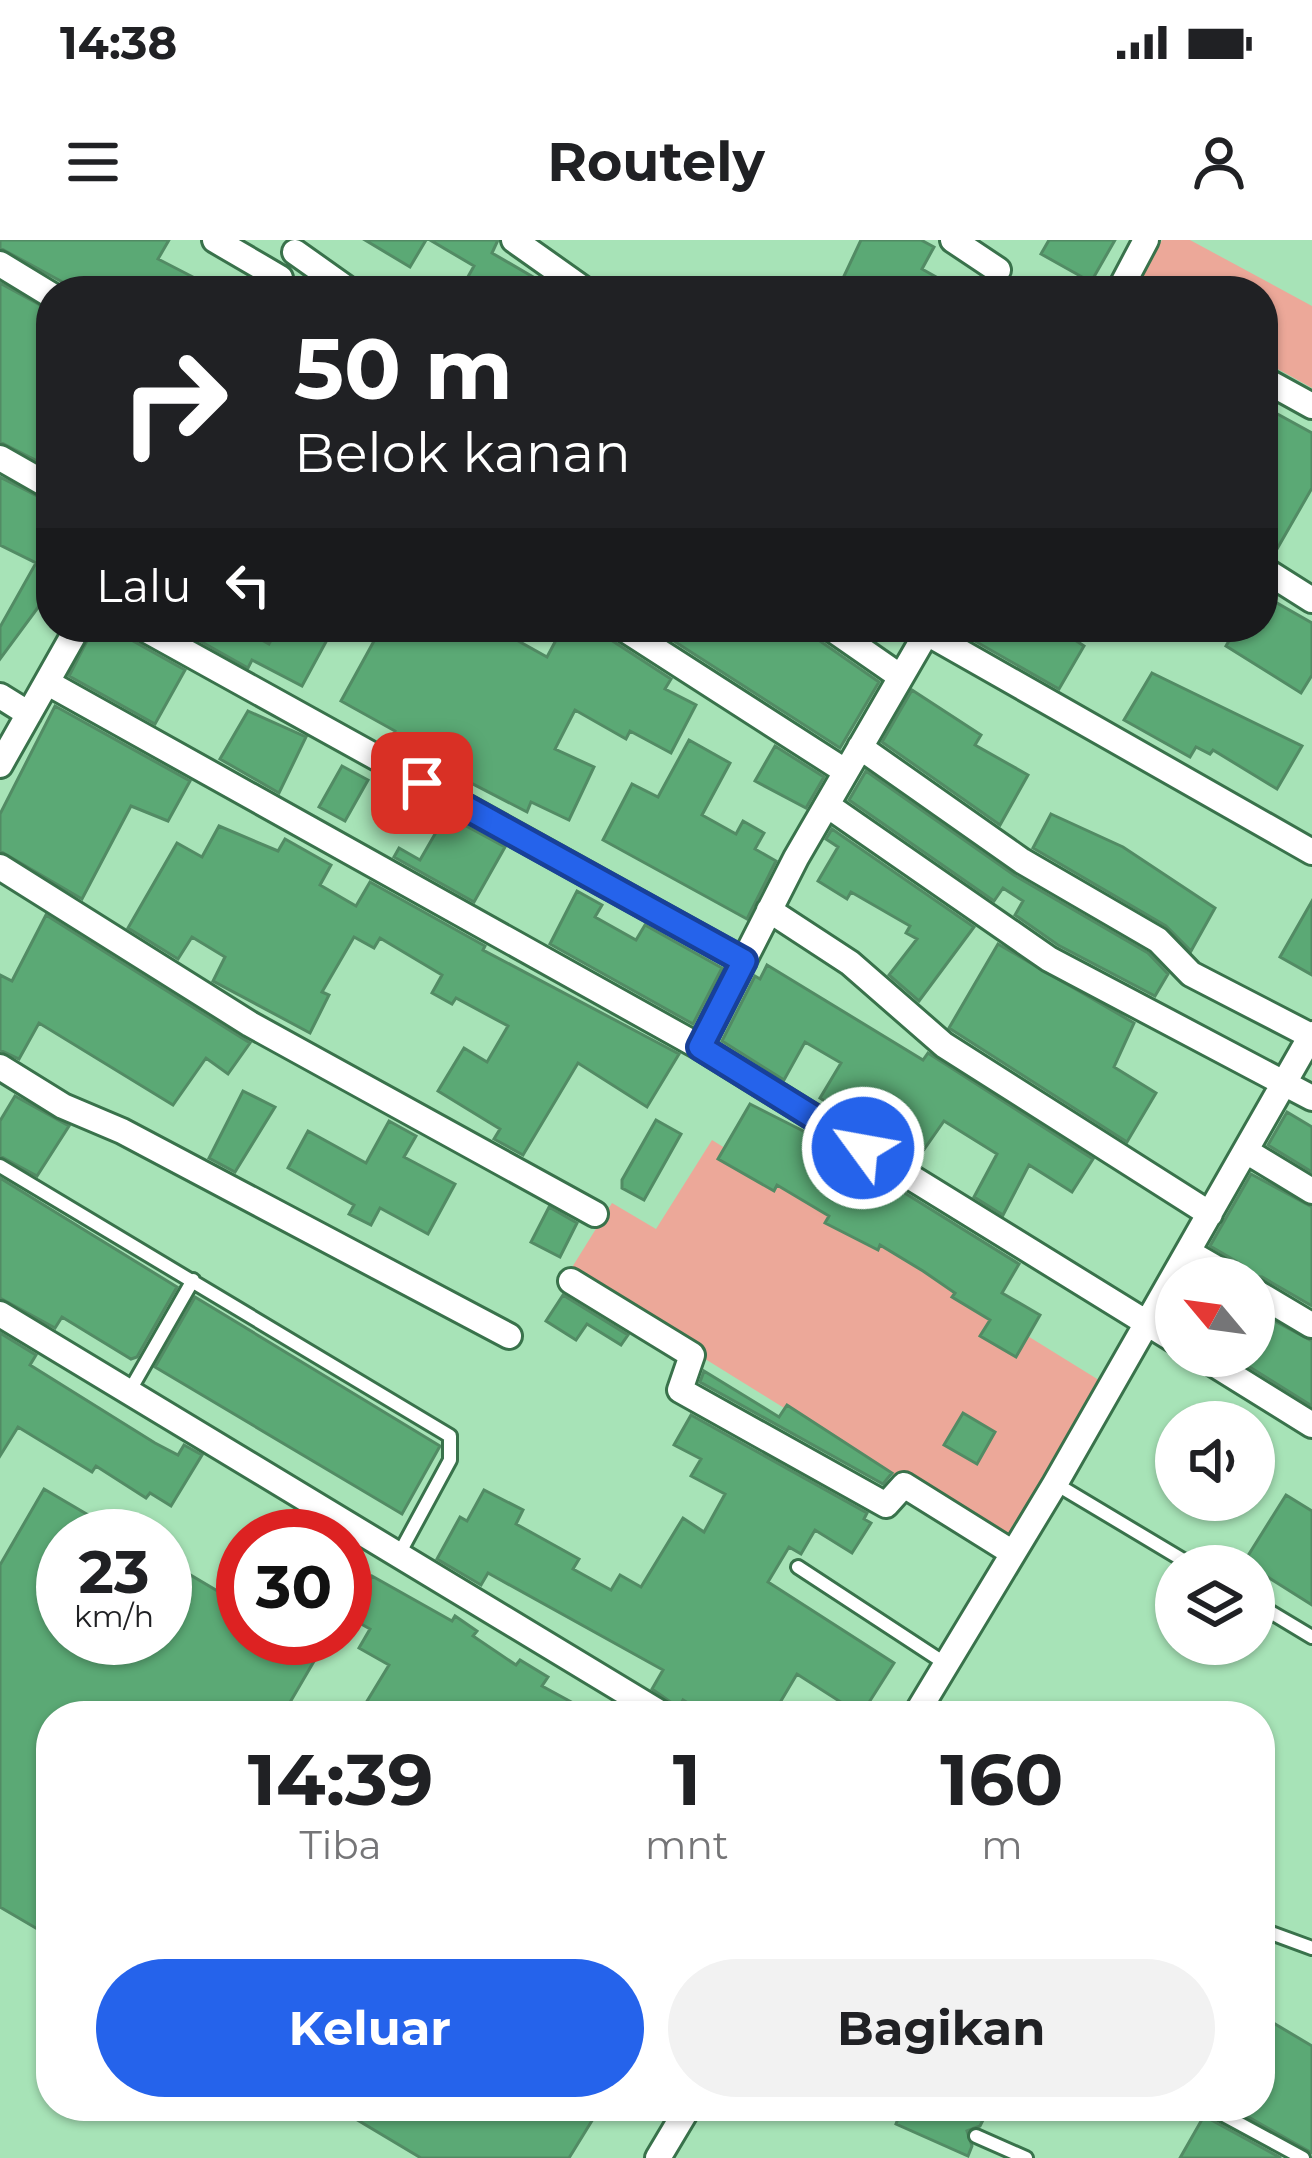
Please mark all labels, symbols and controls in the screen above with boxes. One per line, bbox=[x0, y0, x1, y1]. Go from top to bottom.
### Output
text: 14:38 bbox=[60, 15, 177, 70]
icon: menu bbox=[60, 129, 126, 195]
text: Routely bbox=[547, 129, 765, 195]
icon: person bbox=[1186, 129, 1252, 195]
text: 50 m bbox=[294, 318, 513, 420]
icon: right bbox=[96, 324, 252, 480]
text: Belok kanan bbox=[294, 420, 631, 486]
icon: left bbox=[215, 552, 281, 618]
text: Lalu bbox=[96, 558, 191, 613]
pin bbox=[371, 732, 473, 834]
icon: arrive bbox=[389, 750, 455, 816]
position arrow bbox=[800, 1085, 926, 1211]
north arrow bbox=[1155, 1257, 1275, 1377]
map controls bbox=[1155, 1257, 1275, 1665]
button: sound bbox=[1155, 1401, 1275, 1521]
speed limit sign: 30 bbox=[216, 1509, 372, 1665]
text: 23 bbox=[79, 1535, 149, 1608]
button: layers bbox=[1155, 1545, 1275, 1665]
text: km/h bbox=[74, 1598, 154, 1635]
text: 14:39 bbox=[248, 1735, 433, 1823]
text: 1 bbox=[673, 1735, 701, 1823]
text: 160 bbox=[940, 1735, 1063, 1823]
text: Tiba bbox=[299, 1821, 382, 1869]
text: mnt bbox=[645, 1821, 729, 1869]
text: m bbox=[981, 1821, 1023, 1869]
button: Keluar bbox=[96, 1959, 644, 2097]
button: Bagikan bbox=[668, 1959, 1215, 2097]

